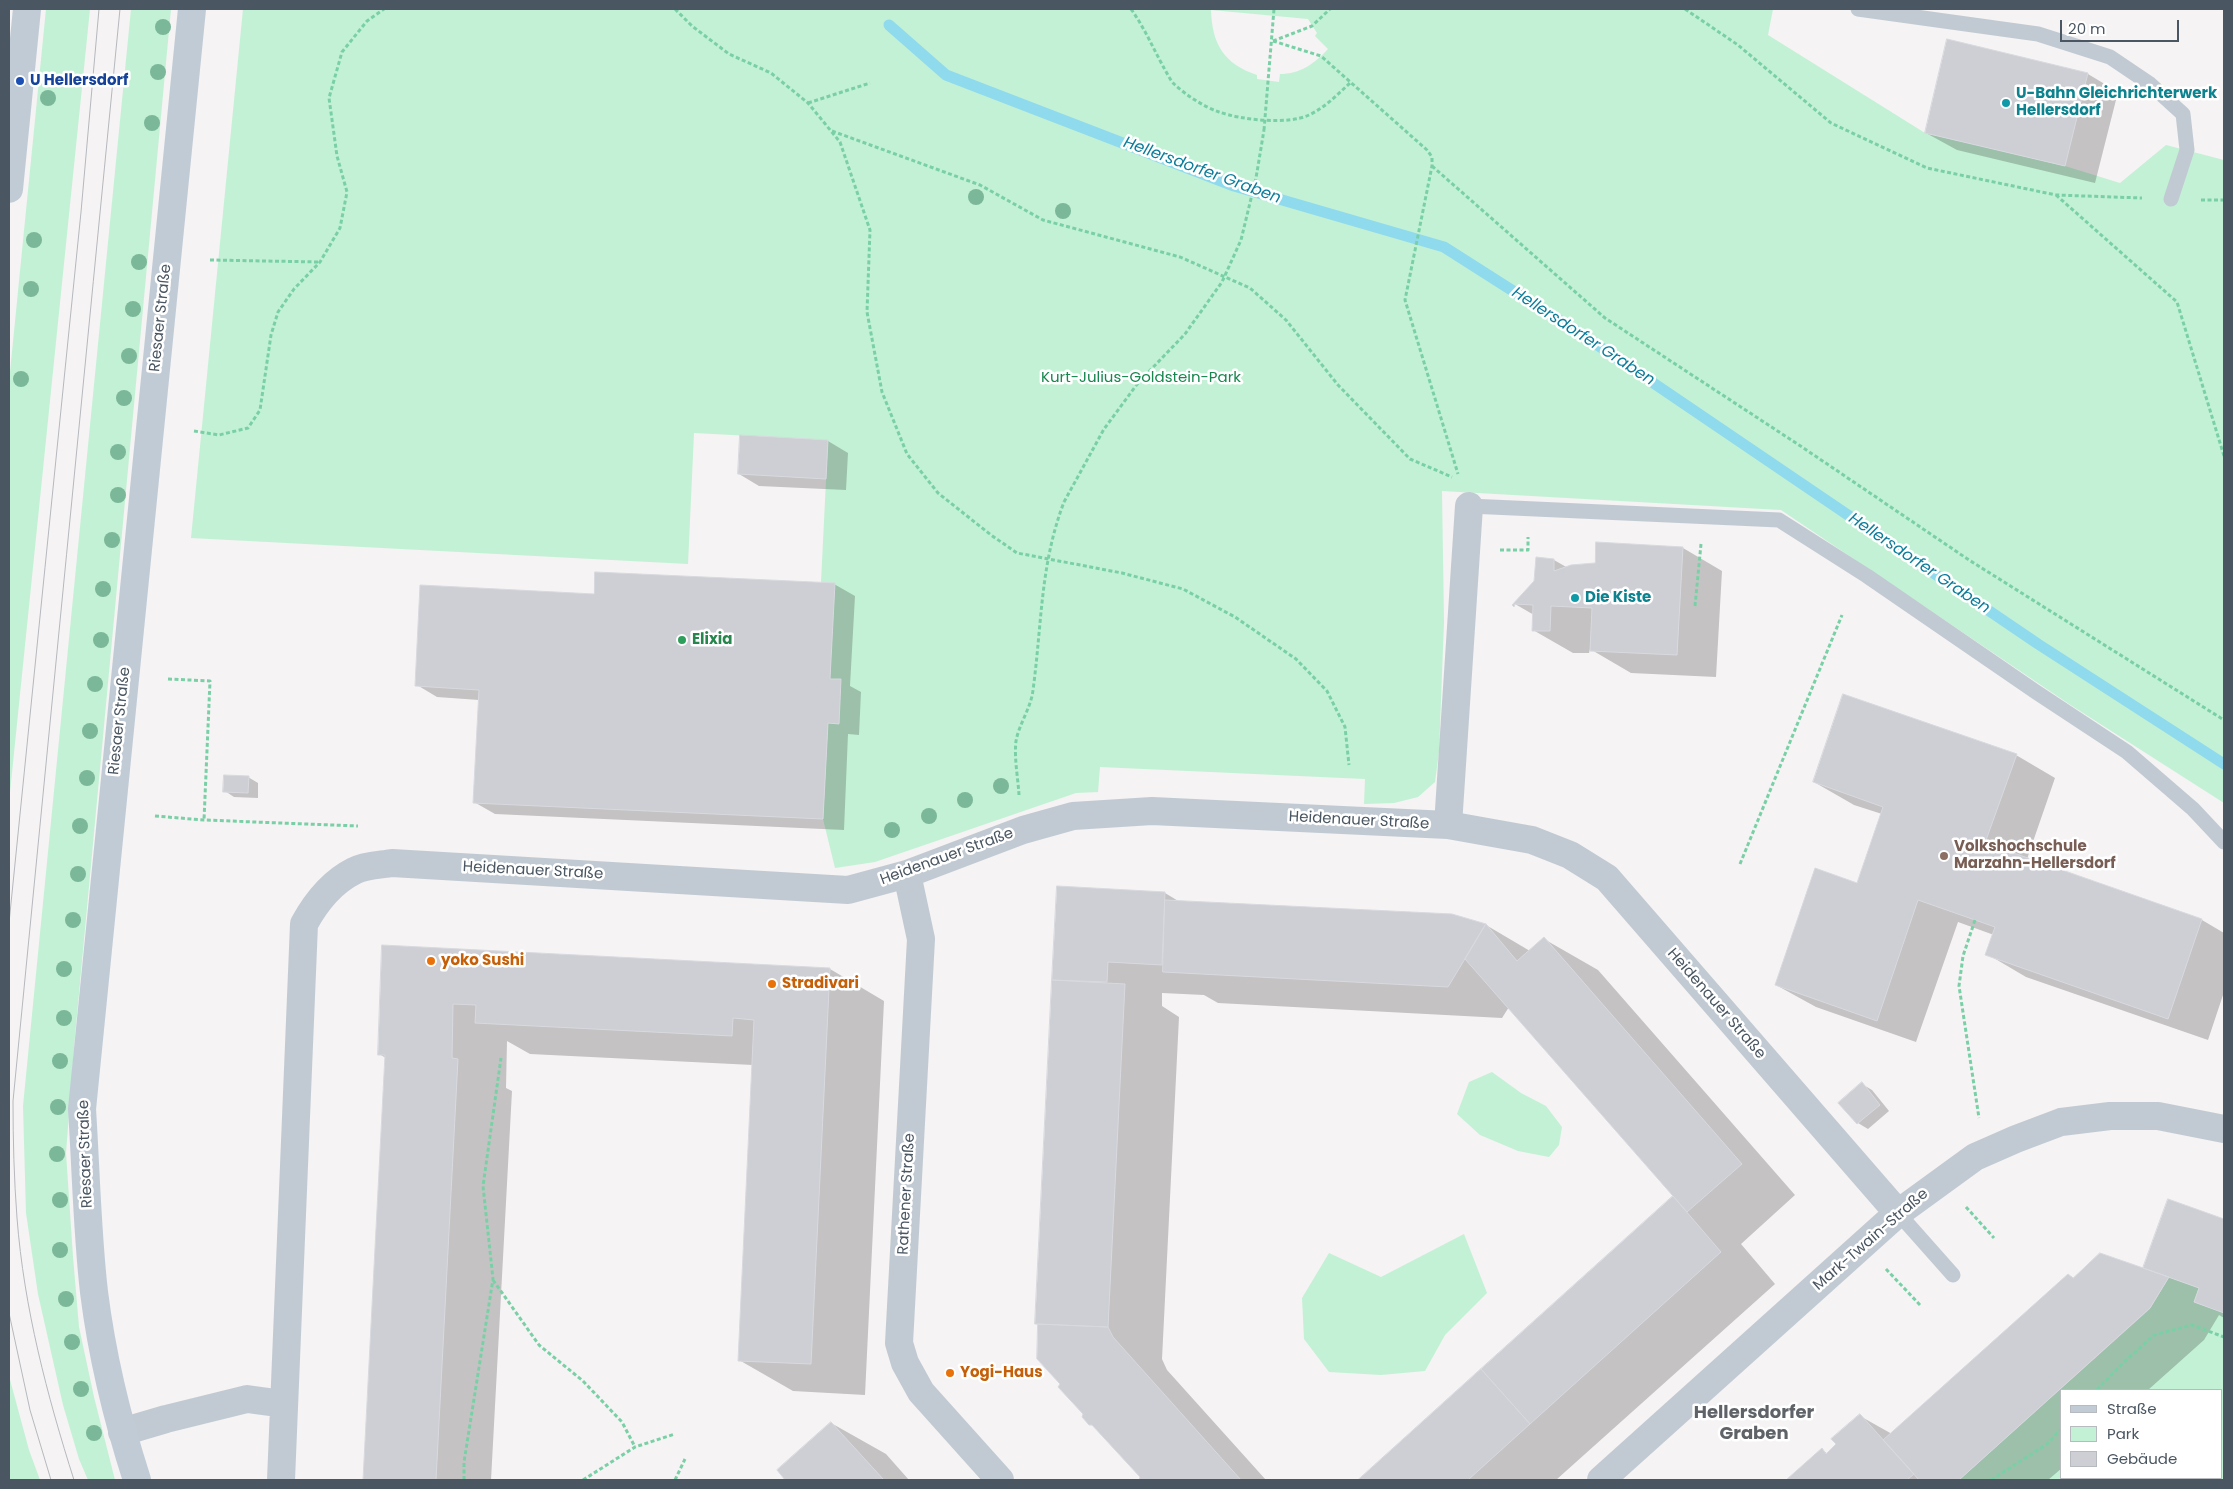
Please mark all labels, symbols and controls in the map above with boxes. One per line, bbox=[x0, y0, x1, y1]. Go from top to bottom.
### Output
scale bar bbox=[2063, 10, 2182, 42]
text: 20 m bbox=[2068, 18, 2106, 39]
place label: U Hellersdorf bbox=[30, 72, 128, 90]
marker: U Hellersdorf bbox=[14, 75, 26, 87]
place label: U-Bahn Gleichrichterwerk Hellersdorf bbox=[2016, 85, 2217, 120]
marker: U-Bahn Gleichrichterwerk Hellersdorf bbox=[2000, 97, 2012, 109]
water label: Hellersdorfer Graben bbox=[1121, 134, 1283, 208]
street label: Riesaer Straße bbox=[146, 263, 176, 373]
water label: Hellersdorfer Graben bbox=[1508, 284, 1658, 390]
park label: Kurt-Julius-Goldstein-Park bbox=[1041, 369, 1241, 387]
water label: Hellersdorfer Graben bbox=[1845, 510, 1993, 618]
place label: Die Kiste bbox=[1585, 589, 1651, 607]
marker: Die Kiste bbox=[1569, 592, 1581, 604]
place label: Elixia bbox=[692, 631, 732, 649]
marker: Elixia bbox=[676, 634, 688, 646]
street label: Riesaer Straße bbox=[105, 666, 135, 776]
street label: Heidenauer Straße bbox=[1288, 808, 1430, 834]
street label: Heidenauer Straße bbox=[878, 825, 1016, 889]
place label: Volkshochschule Marzahn-Hellersdorf bbox=[1954, 838, 2116, 873]
marker: Volkshochschule Marzahn-Hellersdorf bbox=[1938, 850, 1950, 862]
street label: Heidenauer Straße bbox=[462, 858, 604, 884]
street label: Heidenauer Straße bbox=[1663, 945, 1769, 1063]
place label: yoko Sushi bbox=[441, 952, 524, 970]
marker: yoko Sushi bbox=[425, 955, 437, 967]
place label: Stradivari bbox=[782, 975, 859, 993]
marker: Stradivari bbox=[766, 978, 778, 990]
street label: Riesaer Straße bbox=[75, 1099, 97, 1209]
street label: Rathener Straße bbox=[895, 1133, 919, 1255]
street label: Mark-Twain-Straße bbox=[1810, 1185, 1932, 1295]
place label: Yogi-Haus bbox=[960, 1364, 1043, 1382]
marker: Yogi-Haus bbox=[944, 1367, 956, 1379]
legend bbox=[2060, 1389, 2223, 1479]
text: Straße bbox=[2107, 1398, 2157, 1419]
district label: Hellersdorfer Graben bbox=[1694, 1402, 1814, 1445]
text: Park bbox=[2107, 1423, 2139, 1444]
text: Gebäude bbox=[2107, 1448, 2177, 1469]

